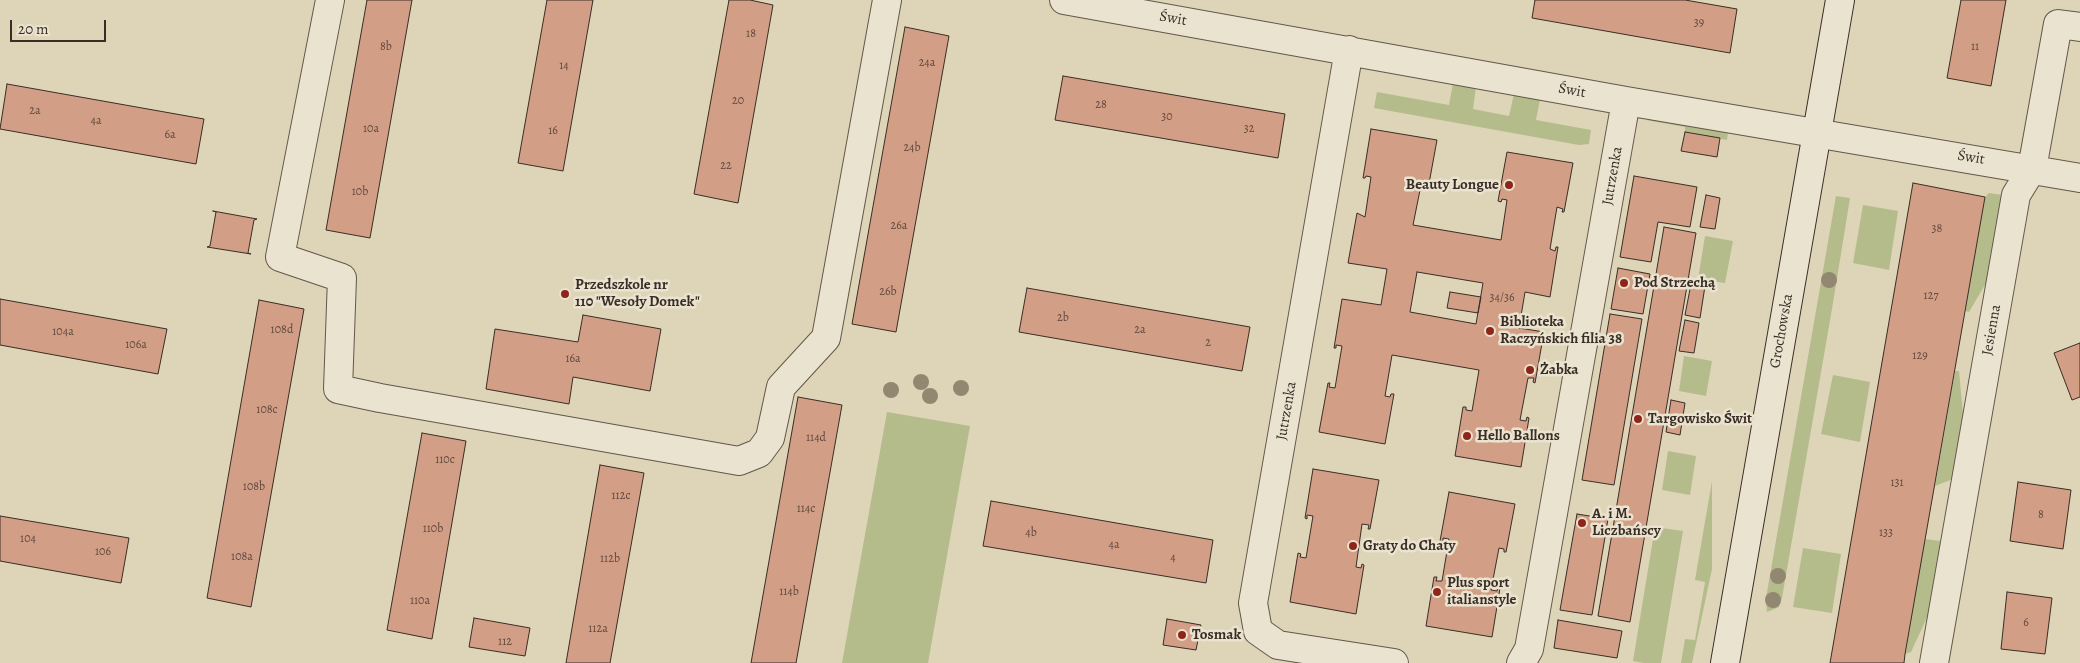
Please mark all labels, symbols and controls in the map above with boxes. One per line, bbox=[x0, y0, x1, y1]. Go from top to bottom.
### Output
street label: Świt bbox=[1158, 8, 1188, 30]
scale bar bbox=[12, 10, 109, 42]
house number: 39 bbox=[1694, 16, 1704, 30]
text: 20 m bbox=[18, 19, 49, 39]
house number: 18 bbox=[746, 27, 756, 41]
house number: 8b bbox=[380, 40, 392, 54]
house number: 11 bbox=[1971, 40, 1979, 54]
house number: 24a bbox=[919, 56, 935, 70]
house number: 14 bbox=[559, 59, 569, 73]
street label: Świt bbox=[1557, 80, 1587, 102]
house number: 20 bbox=[732, 94, 744, 108]
house number: 28 bbox=[1095, 98, 1107, 112]
house number: 2a bbox=[29, 104, 41, 118]
house number: 30 bbox=[1161, 110, 1173, 124]
house number: 4a bbox=[90, 114, 102, 128]
house number: 10a bbox=[363, 122, 379, 136]
house number: 32 bbox=[1244, 122, 1254, 136]
house number: 16 bbox=[548, 124, 558, 138]
house number: 6a bbox=[164, 128, 176, 142]
house number: 24b bbox=[903, 141, 921, 155]
street label: Jutrzenka bbox=[1599, 145, 1627, 207]
street label: Świt bbox=[1956, 147, 1986, 169]
house number: 22 bbox=[720, 159, 732, 173]
place label: Beauty Longue bbox=[1406, 176, 1499, 194]
marker: Beauty Longue bbox=[1503, 179, 1515, 191]
house number: 10b bbox=[352, 185, 368, 199]
house number: 26a bbox=[891, 219, 907, 233]
house number: 38 bbox=[1932, 222, 1942, 236]
place label: Pod Strzechą bbox=[1634, 274, 1715, 292]
place label: Przedszkole nr 110 "Wesoły Domek" bbox=[575, 276, 700, 311]
marker: Pod Strzechą bbox=[1618, 277, 1630, 289]
house number: 26b bbox=[879, 285, 897, 299]
marker: Przedszkole nr 110 "Wesoły Domek" bbox=[559, 288, 571, 300]
house number: 127 bbox=[1924, 289, 1938, 303]
house number: 34/36 bbox=[1490, 291, 1514, 305]
street label: Grochowska bbox=[1767, 292, 1797, 370]
street label: Jesienna bbox=[1979, 303, 2005, 357]
house number: 2b bbox=[1057, 311, 1069, 325]
place label: Biblioteka Raczyńskich filia 38 bbox=[1500, 313, 1622, 348]
house number: 108d bbox=[271, 323, 293, 337]
house number: 2a bbox=[1134, 323, 1146, 337]
house number: 104a bbox=[52, 325, 74, 339]
marker: Biblioteka Raczyńskich filia 38 bbox=[1484, 325, 1496, 337]
house number: 2 bbox=[1205, 336, 1211, 350]
house number: 106a bbox=[125, 338, 147, 352]
house number: 129 bbox=[1912, 349, 1928, 363]
house number: 16a bbox=[565, 352, 581, 366]
place label: Żabka bbox=[1540, 361, 1578, 379]
marker: Żabka bbox=[1524, 364, 1536, 376]
street label: Jutrzenka bbox=[1273, 380, 1301, 442]
house number: 108c bbox=[256, 403, 278, 417]
place label: Targowisko Świt bbox=[1648, 410, 1752, 428]
marker: Targowisko Świt bbox=[1632, 413, 1644, 425]
place label: Hello Ballons bbox=[1477, 427, 1560, 445]
marker: Hello Ballons bbox=[1461, 430, 1473, 442]
house number: 114d bbox=[806, 431, 826, 445]
house number: 110c bbox=[435, 453, 455, 467]
house number: 131 bbox=[1890, 476, 1904, 490]
house number: 108b bbox=[243, 480, 265, 494]
house number: 112c bbox=[612, 489, 630, 503]
house number: 114c bbox=[797, 502, 815, 516]
place label: A. i M. Liczbańscy bbox=[1592, 505, 1661, 540]
house number: 8 bbox=[2038, 508, 2044, 522]
marker: A. i M. Liczbańscy bbox=[1576, 517, 1588, 529]
house number: 110b bbox=[423, 522, 443, 536]
house number: 4b bbox=[1025, 526, 1037, 540]
house number: 133 bbox=[1879, 526, 1893, 540]
house number: 104 bbox=[20, 532, 36, 546]
place label: Graty do Chaty bbox=[1363, 537, 1455, 555]
house number: 4a bbox=[1108, 538, 1120, 552]
marker: Graty do Chaty bbox=[1347, 540, 1359, 552]
house number: 106 bbox=[95, 545, 111, 559]
house number: 108a bbox=[231, 550, 253, 564]
house number: 4 bbox=[1170, 551, 1176, 565]
house number: 112b bbox=[600, 552, 620, 566]
place label: Plus sport italianstyle bbox=[1447, 574, 1517, 609]
house number: 114b bbox=[779, 585, 799, 599]
marker: Plus sport italianstyle bbox=[1431, 586, 1443, 598]
house number: 110a bbox=[410, 594, 430, 608]
house number: 6 bbox=[2023, 616, 2029, 630]
house number: 112a bbox=[588, 622, 608, 636]
place label: Tosmak bbox=[1192, 626, 1241, 644]
marker: Tosmak bbox=[1176, 629, 1188, 641]
house number: 112 bbox=[498, 635, 512, 649]

